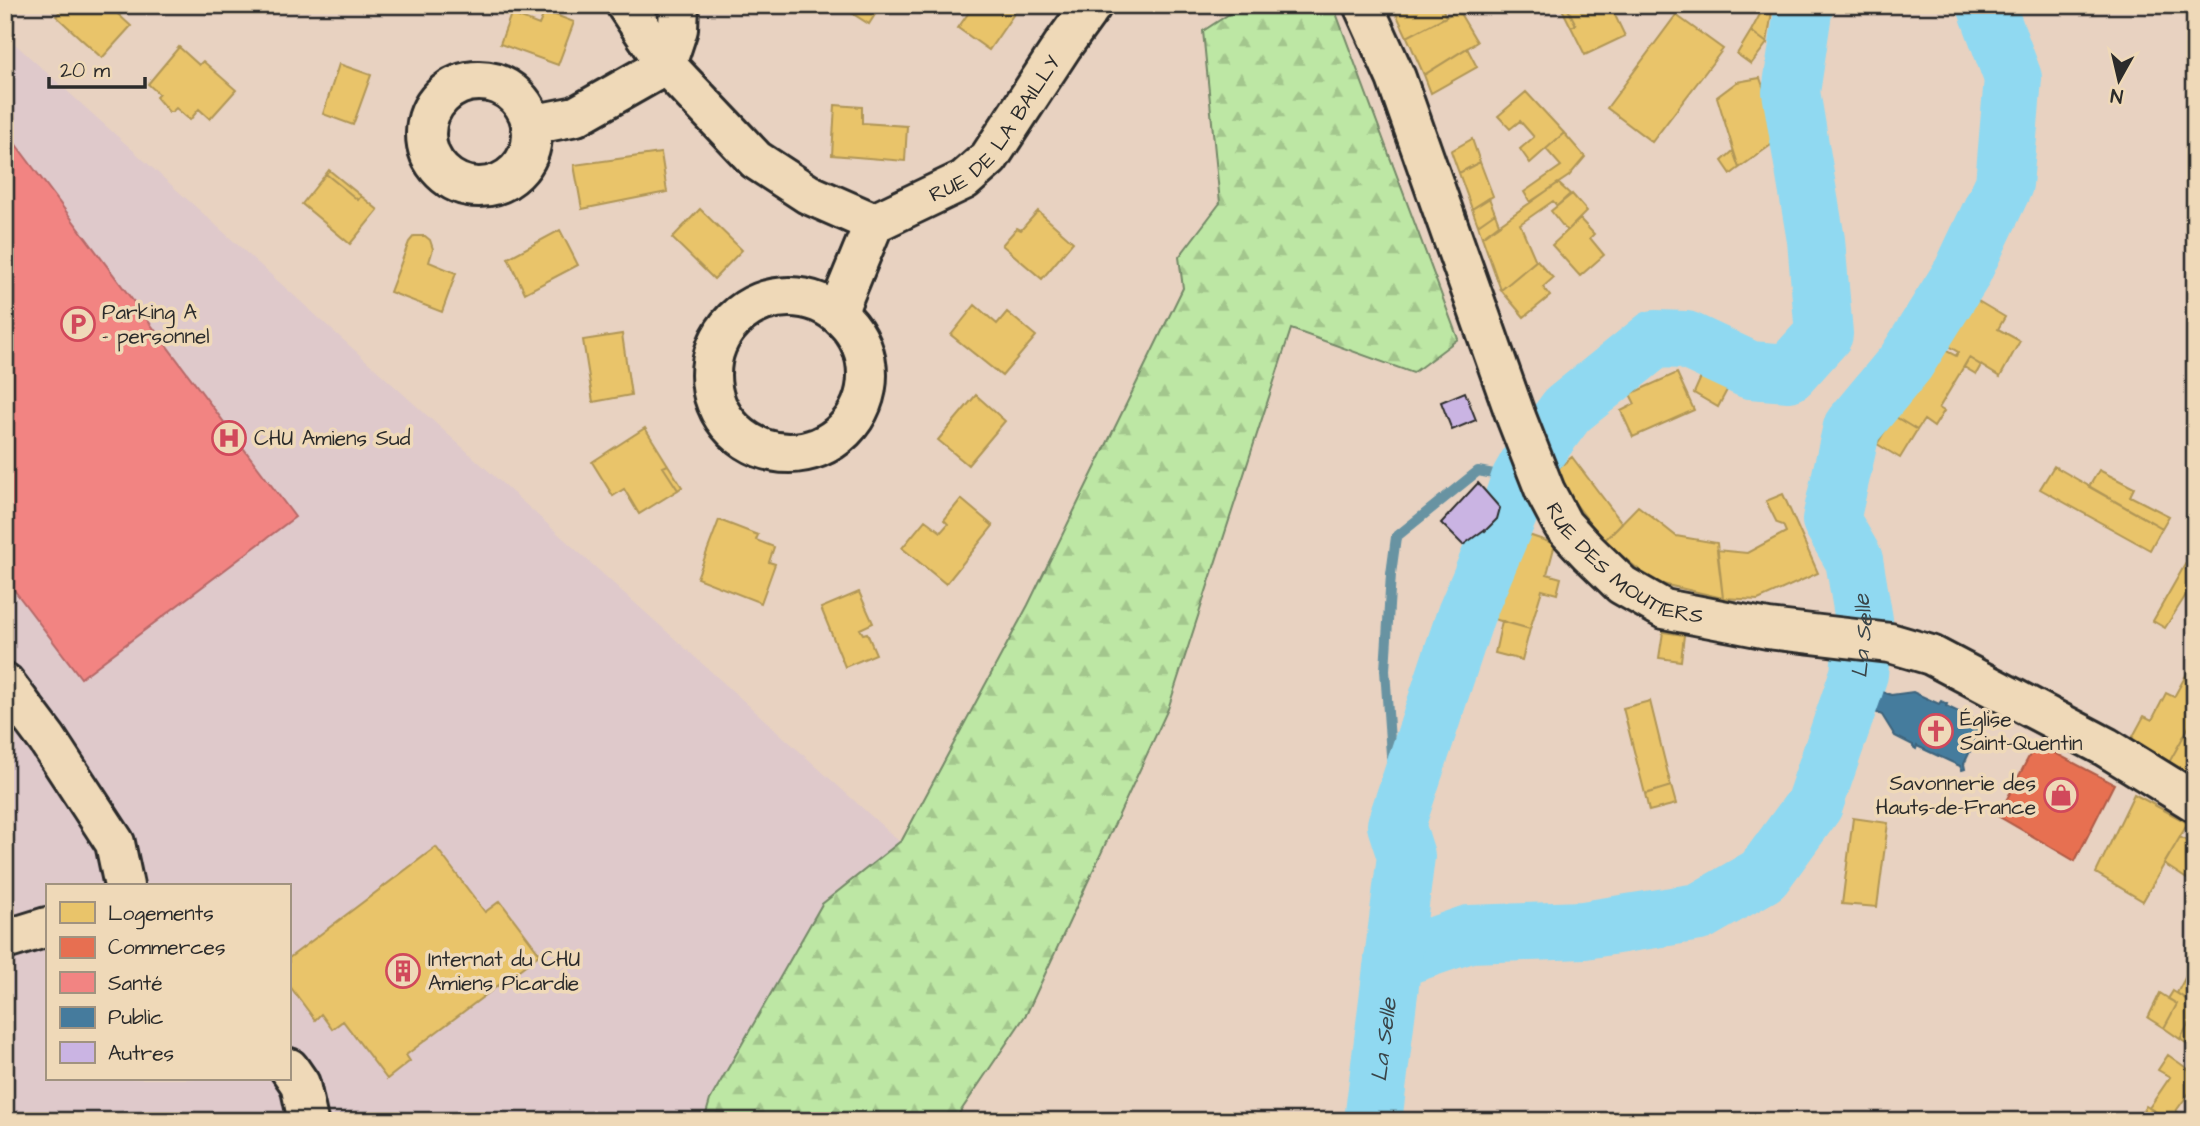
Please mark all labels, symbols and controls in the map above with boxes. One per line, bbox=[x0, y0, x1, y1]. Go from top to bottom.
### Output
scale bar bbox=[49, 46, 145, 90]
north arrow bbox=[2084, 46, 2154, 116]
street label: RUE DE LA BAILLY bbox=[924, 50, 1067, 210]
text: 20 m bbox=[60, 56, 111, 85]
text: N bbox=[2109, 81, 2125, 110]
place label: Parking A - personnel bbox=[102, 298, 210, 352]
parking icon: Parking A - personnel bbox=[59, 305, 97, 343]
hospital icon: CHU Amiens Sud bbox=[210, 419, 248, 457]
place label: CHU Amiens Sud bbox=[254, 424, 411, 453]
street label: RUE DES MOUTIERS bbox=[1539, 497, 1706, 631]
water label: La Selle bbox=[1844, 590, 1882, 679]
place label: Église Saint-Quentin bbox=[1960, 705, 2083, 758]
church icon: Église Saint-Quentin bbox=[1917, 712, 1955, 750]
place label: Savonnerie des Hauts-de-France bbox=[1876, 769, 2036, 822]
shop icon: Savonnerie des Hauts-de-France bbox=[2042, 776, 2080, 814]
legend bbox=[46, 884, 290, 1080]
text: Logements bbox=[108, 899, 214, 930]
text: Commerces bbox=[108, 933, 226, 962]
place label: Internat du CHU Amiens Picardie bbox=[428, 945, 580, 998]
building icon: Internat du CHU Amiens Picardie bbox=[384, 952, 422, 990]
text: Santé bbox=[108, 969, 163, 998]
water label: La Selle bbox=[1363, 995, 1405, 1083]
text: Public bbox=[108, 1003, 164, 1032]
text: Autres bbox=[108, 1039, 174, 1068]

